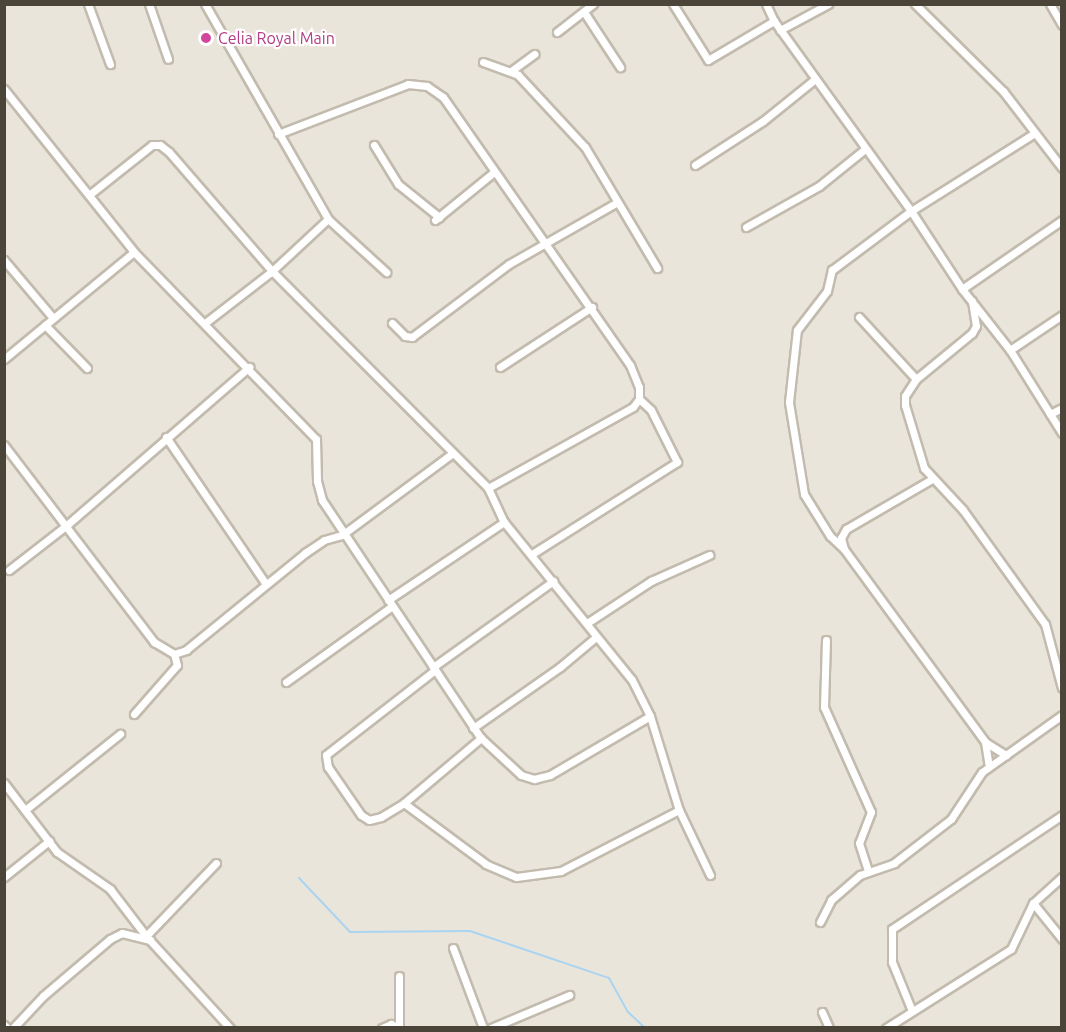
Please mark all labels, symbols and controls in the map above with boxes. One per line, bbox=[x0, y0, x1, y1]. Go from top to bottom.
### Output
place label: Celia Royal Main bbox=[218, 28, 335, 48]
marker: Celia Royal Main bbox=[199, 31, 213, 45]

